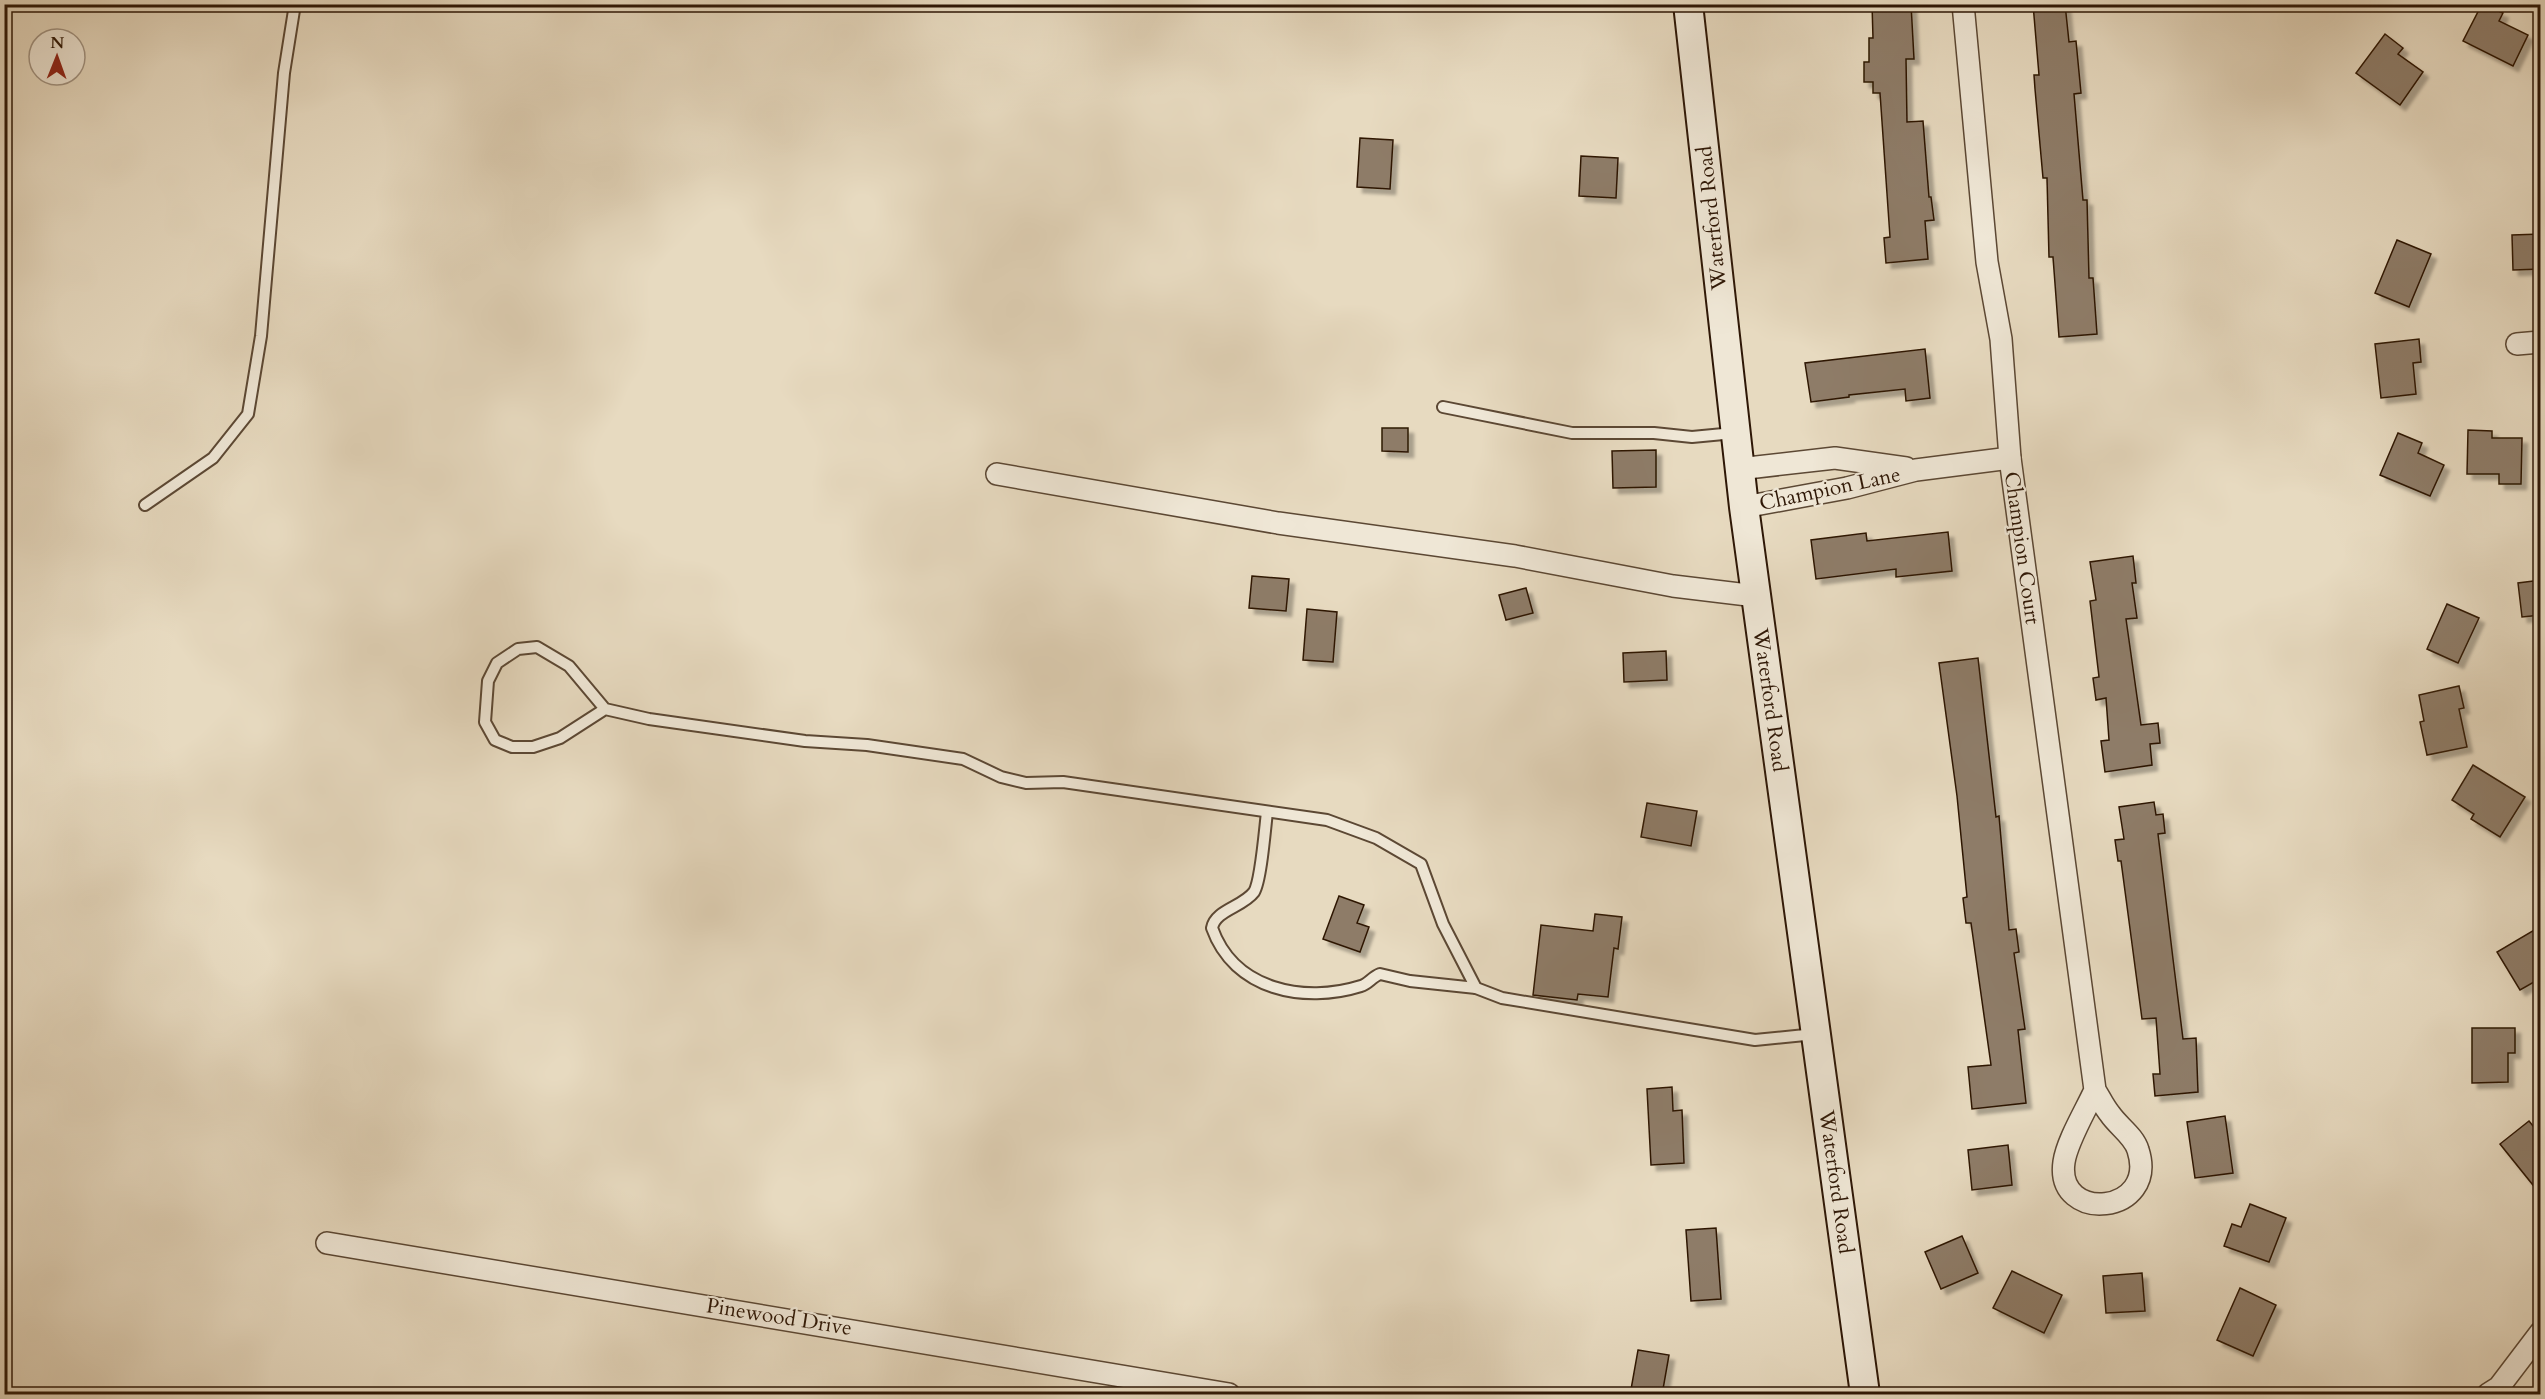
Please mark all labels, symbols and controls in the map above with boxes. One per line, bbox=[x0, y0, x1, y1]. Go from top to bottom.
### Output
north arrow bbox=[27, 27, 87, 87]
text: N bbox=[50, 32, 64, 54]
street label: Waterford Road bbox=[1690, 145, 1734, 292]
street label: Champion Lane bbox=[1757, 460, 1903, 518]
street label: Champion Court bbox=[1997, 470, 2047, 626]
street label: Waterford Road bbox=[1745, 625, 1794, 774]
street label: Waterford Road bbox=[1811, 1107, 1860, 1256]
street label: Pinewood Drive bbox=[704, 1291, 854, 1343]

